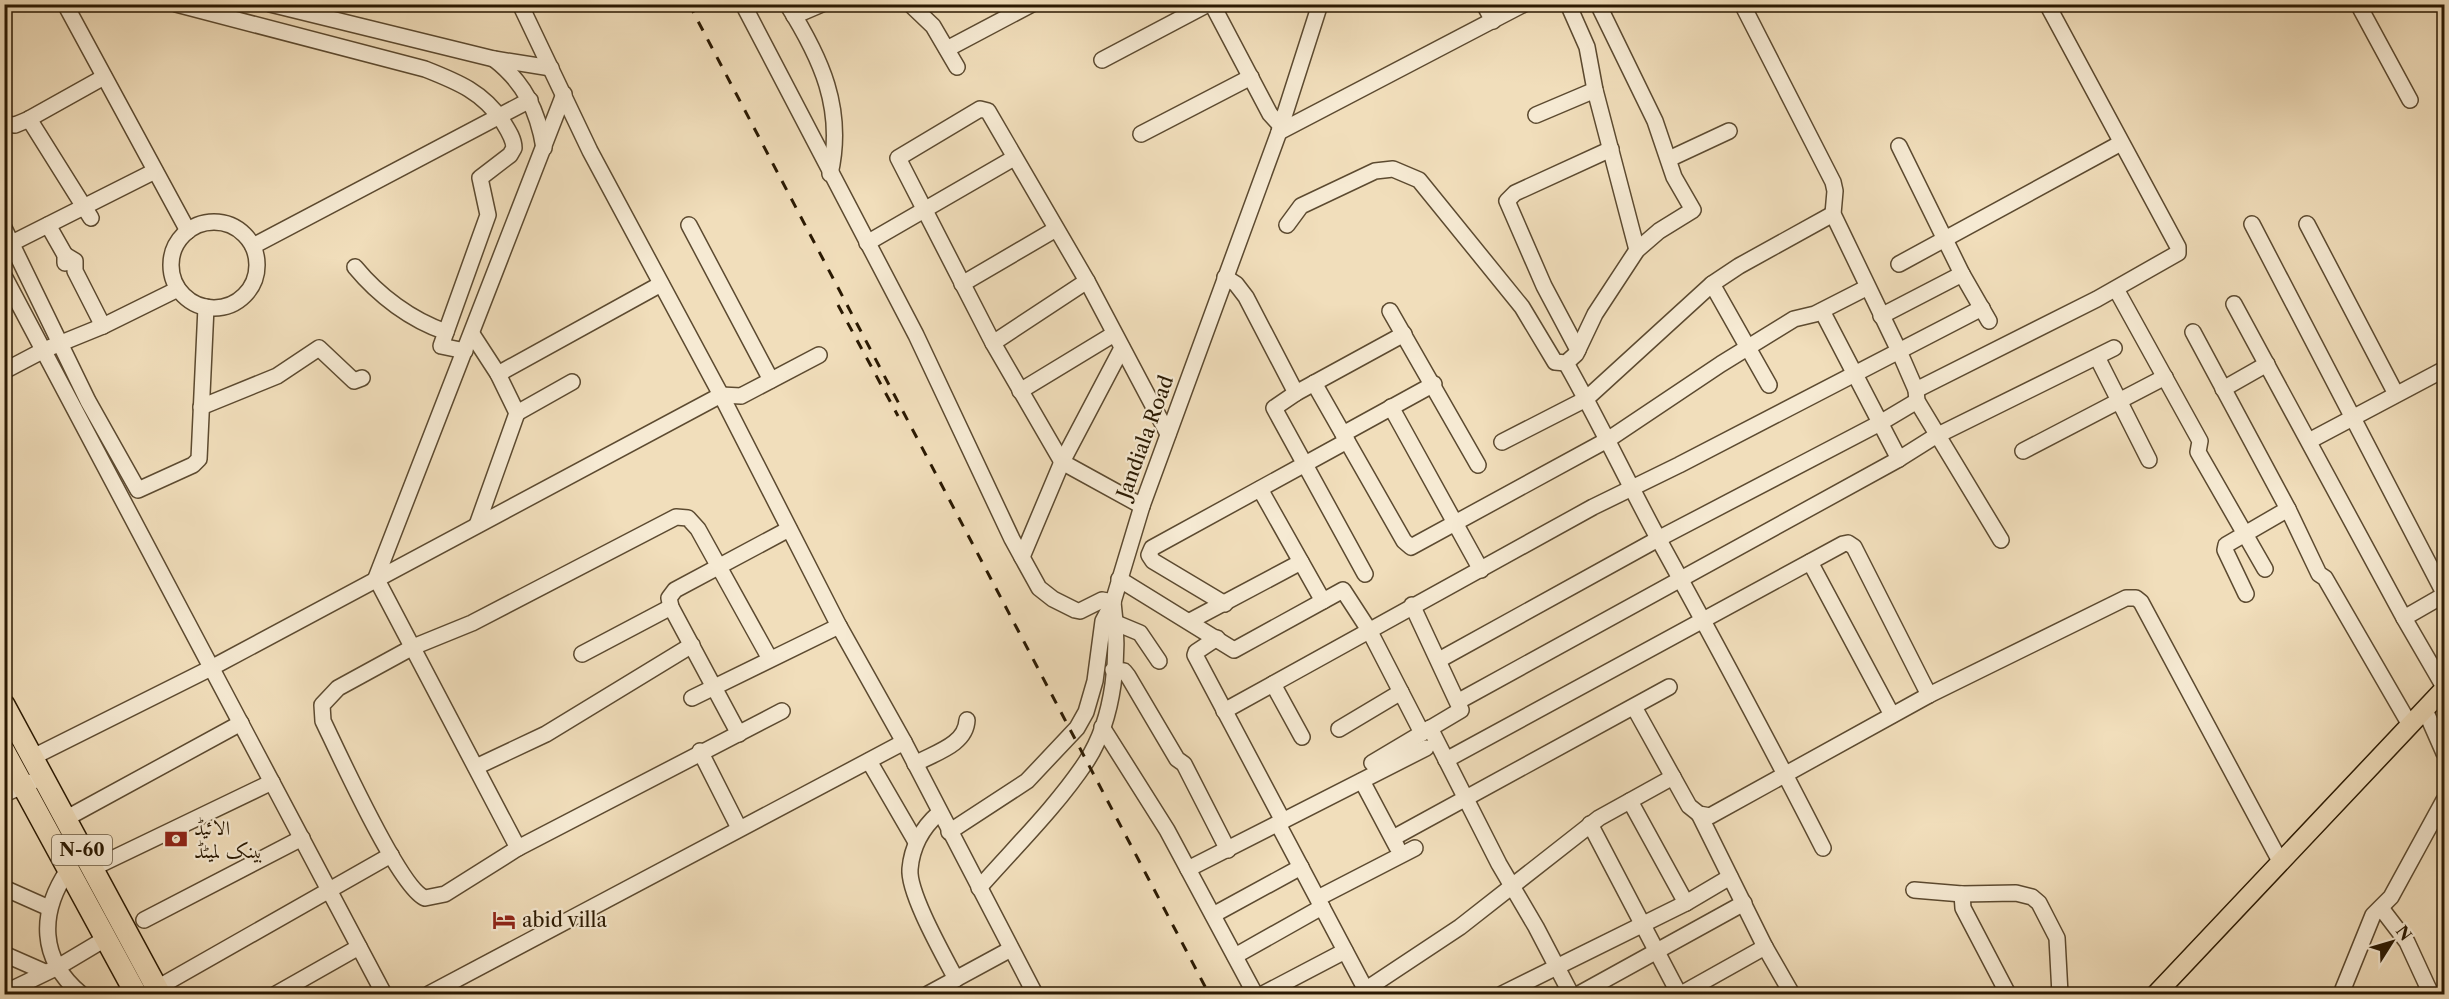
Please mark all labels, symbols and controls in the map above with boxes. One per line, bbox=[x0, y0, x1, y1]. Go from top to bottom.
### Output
street label: Jandiala Road bbox=[1111, 372, 1178, 505]
place label: الائیڈ بینک لمیٹڈ bbox=[194, 816, 263, 863]
bank icon: الائیڈ بینک لمیٹڈ bbox=[163, 826, 189, 852]
road number: N-60 bbox=[52, 835, 112, 865]
hotel icon: abid villa bbox=[491, 907, 517, 933]
place label: abid villa bbox=[522, 908, 607, 932]
north arrow bbox=[2362, 912, 2422, 972]
text: N bbox=[2392, 921, 2416, 945]

